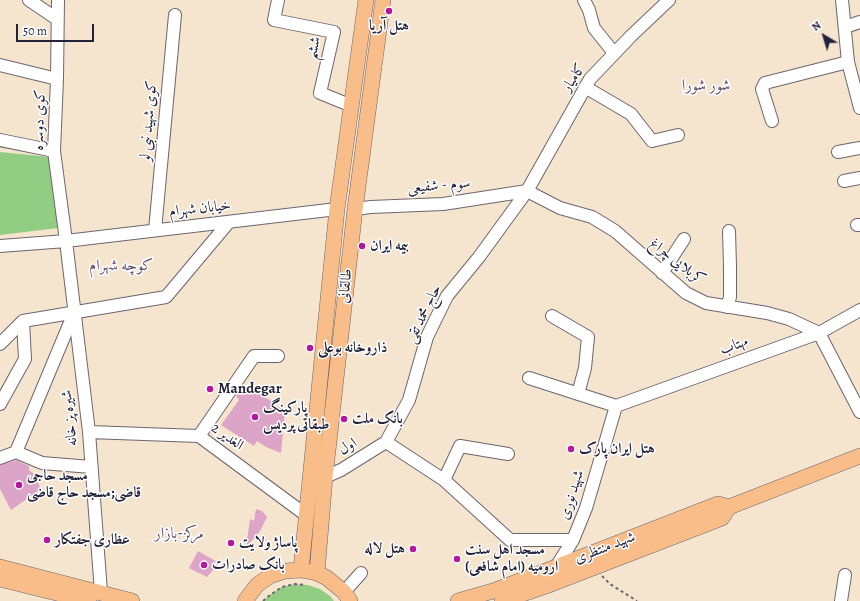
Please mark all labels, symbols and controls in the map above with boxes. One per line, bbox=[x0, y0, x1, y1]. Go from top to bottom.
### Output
marker: هتل آریا bbox=[384, 6, 394, 16]
scale bar bbox=[18, 16, 96, 42]
north arrow bbox=[804, 16, 844, 56]
place label: هتل آریا bbox=[369, 17, 409, 35]
text: N bbox=[809, 18, 824, 35]
text: 50 m bbox=[23, 23, 47, 39]
street label: ششم bbox=[303, 35, 325, 61]
street label: کامیار bbox=[558, 60, 590, 96]
district label: شور شورا bbox=[682, 76, 730, 96]
street label: کوی شهید نبی لو bbox=[136, 80, 162, 162]
street label: کوی دوسره bbox=[30, 89, 50, 151]
street label: سوم - شفیعی bbox=[407, 174, 471, 198]
street label: خیابان شهرام bbox=[168, 197, 232, 221]
street label: کربلایی چراغ bbox=[646, 235, 708, 289]
place label: بیمه ایران bbox=[370, 237, 408, 255]
marker: بیمه ایران bbox=[357, 241, 367, 251]
district label: کوچه شهرام bbox=[89, 256, 153, 276]
street label: طالقانی bbox=[335, 268, 357, 304]
street label: حاج محمد تقی bbox=[402, 282, 446, 346]
street label: مهتاب bbox=[717, 333, 751, 359]
place label: ذاروخانه بوعلی bbox=[318, 339, 387, 357]
marker: ذاروخانه بوعلی bbox=[305, 343, 315, 353]
place label: Mandegar bbox=[218, 380, 282, 398]
marker: Mandegar bbox=[205, 384, 215, 394]
street label: شیره پز خانه bbox=[58, 389, 82, 447]
place label: پارکینگ طبقاتی پردیس bbox=[263, 399, 330, 434]
place label: بانک ملت bbox=[352, 410, 403, 428]
marker: پارکینگ طبقاتی پردیس bbox=[250, 412, 260, 422]
marker: بانک ملت bbox=[339, 414, 349, 424]
street label: 2 الغدیر bbox=[207, 419, 247, 455]
street label: اول bbox=[335, 435, 361, 459]
place label: هتل ایران پارک bbox=[579, 440, 655, 458]
marker: هتل ایران پارک bbox=[566, 444, 576, 454]
place label: مسجد حاجی قاضی;مسجد حاج قاضی bbox=[27, 467, 141, 502]
street label: شهید نوری bbox=[556, 468, 588, 522]
marker: مسجد حاجی قاضی;مسجد حاج قاضی bbox=[14, 480, 24, 490]
district label: مرکز-بازار bbox=[154, 524, 204, 544]
street label: شهید منتظری bbox=[572, 528, 638, 568]
place label: عظاری جفتکار bbox=[55, 531, 130, 549]
place label: پاساژ ولایت bbox=[239, 534, 297, 552]
marker: عظاری جفتکار bbox=[42, 535, 52, 545]
marker: پاساژ ولایت bbox=[226, 538, 236, 548]
place label: هتل لاله bbox=[364, 540, 405, 558]
place label: مسجد اهل سنت ارومیه (امام شافعی) bbox=[465, 541, 558, 576]
marker: هتل لاله bbox=[408, 544, 418, 554]
marker: مسجد اهل سنت ارومیه (امام شافعی) bbox=[452, 554, 462, 564]
place label: بانک صادرات bbox=[212, 556, 285, 574]
marker: بانک صادرات bbox=[199, 560, 209, 570]

